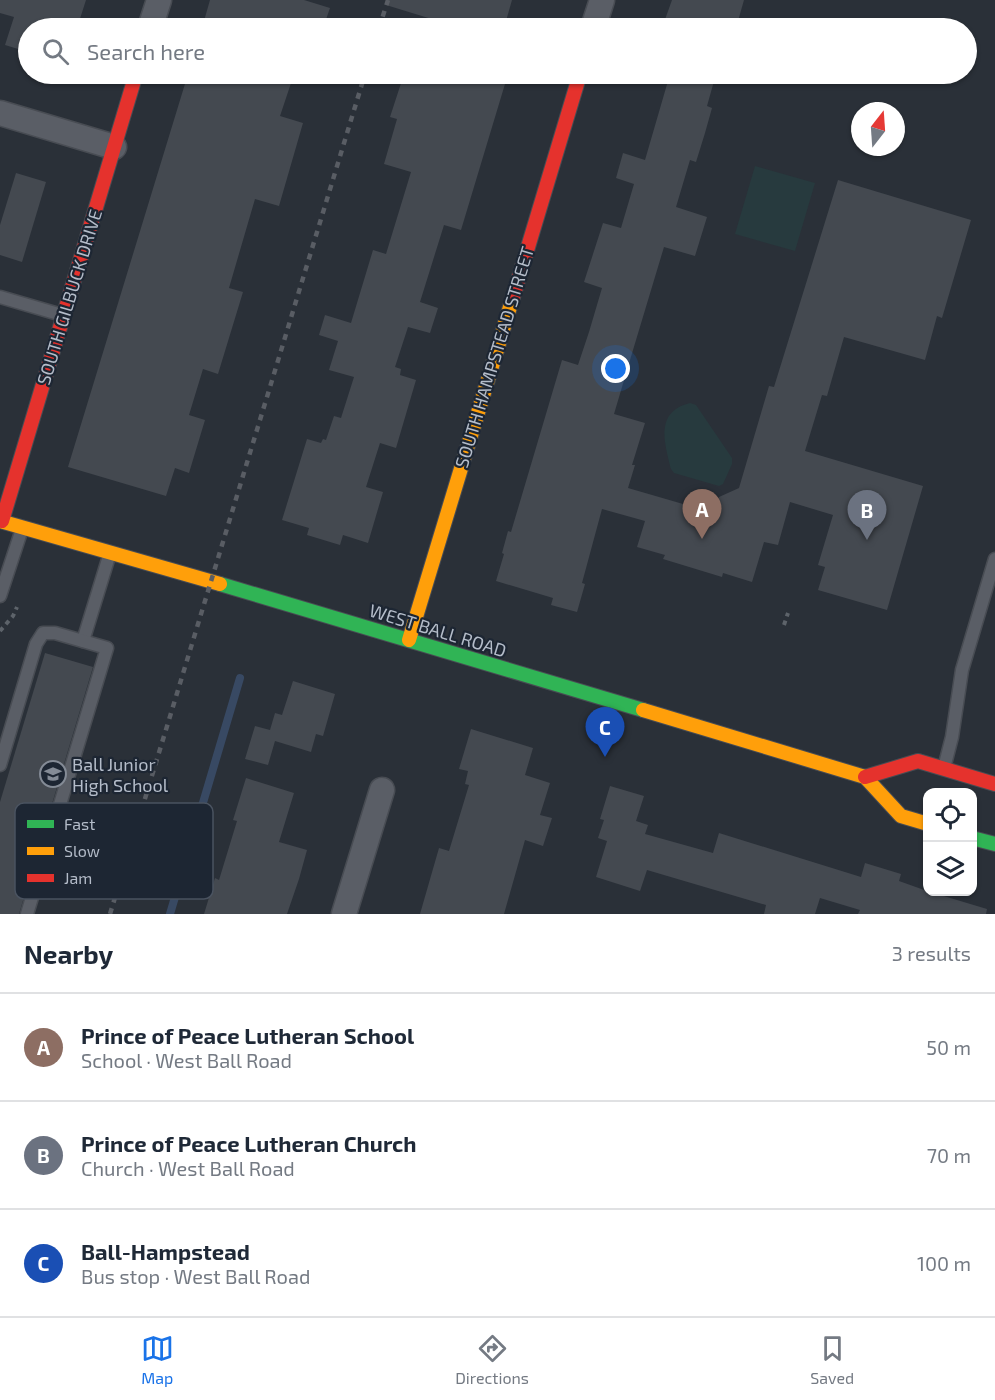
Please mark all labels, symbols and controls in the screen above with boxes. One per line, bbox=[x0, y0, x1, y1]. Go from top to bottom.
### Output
search box bbox=[18, 18, 977, 84]
icon: search bbox=[39, 35, 72, 68]
text: Search here bbox=[87, 38, 205, 64]
north arrow bbox=[851, 102, 905, 156]
street label: SOUTH GILBUCK DRIVE bbox=[32, 206, 106, 388]
street label: SOUTH HAMPSTEAD STREET bbox=[450, 243, 538, 470]
your location bbox=[601, 354, 630, 383]
pin: A bbox=[682, 490, 722, 539]
pin: B bbox=[848, 490, 886, 540]
street label: WEST BALL ROAD bbox=[367, 599, 509, 661]
pin: C bbox=[586, 708, 624, 757]
place label: Ball Junior High School bbox=[72, 753, 169, 796]
school or university icon: Ball Junior High School bbox=[38, 759, 68, 789]
map controls bbox=[923, 788, 977, 896]
button: locate bbox=[923, 788, 977, 842]
legend bbox=[15, 803, 213, 899]
text: Fast bbox=[64, 814, 95, 833]
text: Slow bbox=[64, 841, 100, 860]
button: layers bbox=[923, 842, 977, 896]
text: Jam bbox=[64, 868, 92, 887]
text: Nearby bbox=[24, 938, 113, 969]
text: 3 results bbox=[892, 941, 971, 965]
text: Prince of Peace Lutheran School bbox=[81, 1022, 414, 1048]
text: A bbox=[37, 1035, 50, 1059]
text: 50 m bbox=[926, 1035, 971, 1059]
text: School · West Ball Road bbox=[81, 1048, 292, 1072]
text: Prince of Peace Lutheran Church bbox=[81, 1130, 417, 1156]
text: B bbox=[37, 1143, 50, 1167]
text: 70 m bbox=[927, 1143, 971, 1167]
text: Church · West Ball Road bbox=[81, 1156, 295, 1180]
text: Ball-Hampstead bbox=[81, 1238, 250, 1264]
text: C bbox=[38, 1251, 49, 1275]
text: 100 m bbox=[917, 1251, 971, 1275]
text: Bus stop · West Ball Road bbox=[81, 1264, 310, 1288]
tab: Map bbox=[141, 1332, 174, 1387]
tab: Directions bbox=[455, 1332, 529, 1387]
tab: Saved bbox=[810, 1332, 854, 1387]

